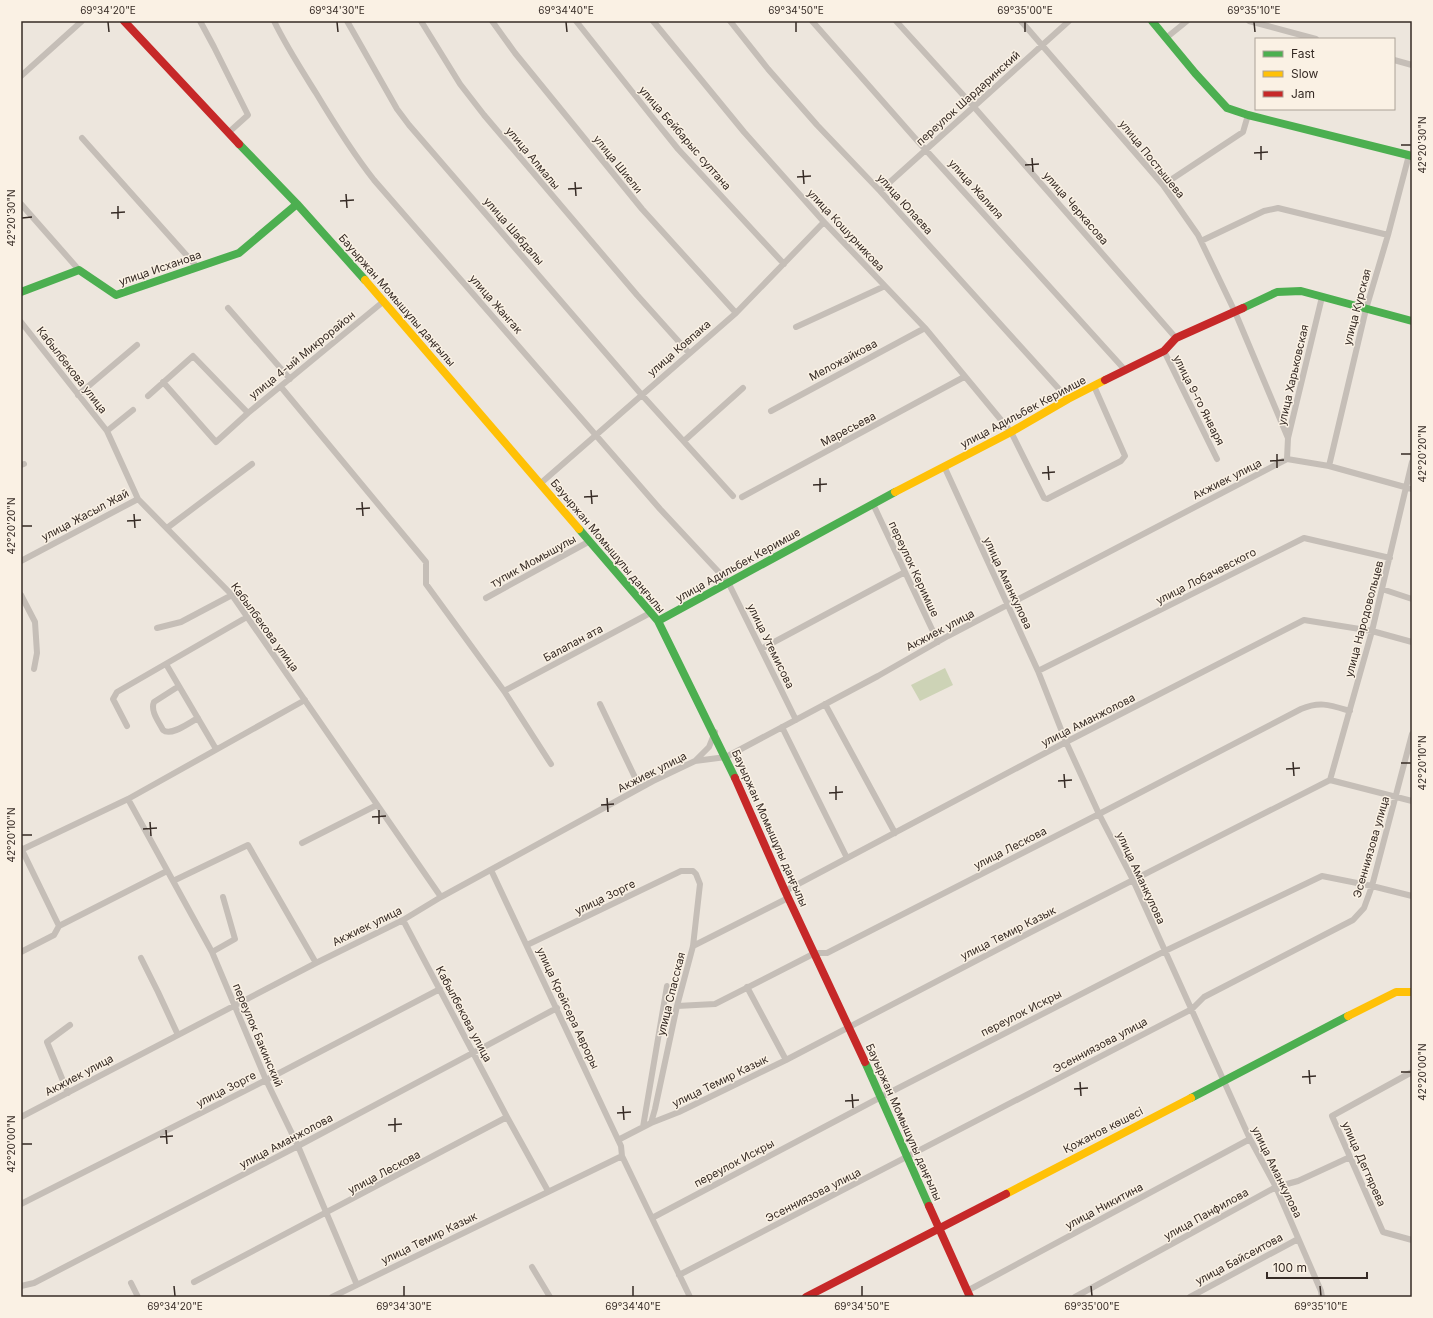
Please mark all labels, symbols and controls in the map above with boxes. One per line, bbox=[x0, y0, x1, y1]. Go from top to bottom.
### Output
text: 69°34'20"E bbox=[80, 4, 136, 16]
text: 69°34'30"E bbox=[309, 4, 365, 16]
text: 69°34'40"E bbox=[538, 4, 594, 16]
text: 69°34'50"E bbox=[768, 4, 824, 16]
text: 69°35'00"E bbox=[997, 4, 1053, 16]
text: 69°35'10"E bbox=[1227, 4, 1281, 16]
legend bbox=[1255, 38, 1395, 110]
text: Fast bbox=[1291, 46, 1315, 61]
street label: переулок Шардаринский bbox=[913, 48, 1023, 148]
text: Slow bbox=[1291, 66, 1319, 81]
street label: улица Бейбарыс султана bbox=[636, 83, 734, 193]
text: Jam bbox=[1291, 86, 1315, 101]
text: 42°20'30"N bbox=[1416, 116, 1428, 174]
street label: улица Постышева bbox=[1116, 117, 1188, 201]
street label: улица Алмалы bbox=[503, 124, 563, 192]
street label: улица Шиели bbox=[590, 132, 646, 196]
street label: улица Жалиля bbox=[945, 156, 1007, 222]
street label: улица Черкасова bbox=[1040, 168, 1112, 248]
street label: улица Юлаева bbox=[874, 171, 936, 237]
street label: улица Кошурникова bbox=[804, 186, 888, 274]
text: 42°20'30"N bbox=[5, 189, 17, 247]
street label: улица Шабдалы bbox=[481, 194, 547, 268]
street label: Бауыржан Момышұлы даңғылы bbox=[336, 231, 458, 369]
street label: улица Исханова bbox=[117, 247, 203, 289]
street label: улица Курская bbox=[1340, 267, 1374, 347]
street label: улица Жангак bbox=[466, 272, 526, 337]
street label: улица 4-ый Микрорайон bbox=[246, 308, 358, 402]
street label: улица Ковпака bbox=[645, 317, 713, 379]
street label: улица Харьковская bbox=[1275, 323, 1311, 427]
street label: Кабылбекова улица bbox=[34, 324, 110, 416]
street label: Меложайкова bbox=[806, 336, 880, 384]
street label: улица 9-го Января bbox=[1170, 353, 1228, 447]
street label: улица Адильбек Керимше bbox=[958, 373, 1088, 451]
street label: Маресьева bbox=[818, 409, 878, 449]
text: 42°20'20"N bbox=[1416, 425, 1428, 483]
street label: Акжиек улица bbox=[1190, 456, 1264, 502]
street label: Бауыржан Момышұлы даңғылы bbox=[548, 476, 668, 616]
street label: улица Жасыл Жай bbox=[39, 486, 131, 544]
text: 42°20'20"N bbox=[5, 497, 17, 555]
street label: переулок Керимше bbox=[886, 519, 942, 619]
street label: улица Адильбек Керимше bbox=[673, 525, 803, 605]
street label: тупик Момышулы bbox=[488, 532, 578, 590]
street label: улица Аманкулова bbox=[981, 535, 1035, 631]
street label: улица Лобачевского bbox=[1154, 544, 1259, 607]
street label: улица Народовольцев bbox=[1342, 559, 1386, 679]
street label: Кабылбекова улица bbox=[228, 580, 302, 674]
street label: улица Утемисова bbox=[744, 601, 798, 691]
street label: Акжиек улица bbox=[903, 606, 977, 654]
street label: Балапан ата bbox=[541, 621, 605, 665]
street label: улица Аманжолова bbox=[1039, 690, 1137, 750]
text: 42°20'10"N bbox=[1416, 735, 1428, 791]
street label: Бауыржан Момышұлы даңғылы bbox=[729, 747, 811, 909]
street label: Акжиек улица bbox=[615, 749, 689, 795]
street label: Эсенниязова улица bbox=[1350, 795, 1392, 899]
text: 42°20'10"N bbox=[5, 807, 17, 863]
street label: улица Лескова bbox=[971, 824, 1049, 872]
street label: улица Аманкулова bbox=[1114, 830, 1168, 926]
street label: улица Зорге bbox=[572, 876, 638, 918]
street label: Акжиек улица bbox=[330, 903, 404, 949]
street label: улица Темир Казык bbox=[958, 903, 1058, 963]
street label: улица Крейсера Авроры bbox=[534, 945, 602, 1071]
street label: улица Спасская bbox=[654, 951, 688, 1037]
street label: Кабылбекова улица bbox=[433, 964, 495, 1064]
street label: переулок Бакинский bbox=[230, 981, 286, 1089]
street label: переулок Искры bbox=[978, 987, 1064, 1039]
street label: Эсенниязова улица bbox=[1050, 1014, 1150, 1076]
street label: Бауыржан Момышұлы даңғылы bbox=[863, 1041, 945, 1203]
text: 42°20'00"N bbox=[1416, 1043, 1428, 1101]
street label: Акжиек улица bbox=[42, 1051, 116, 1099]
street label: улица Темир Казык bbox=[670, 1052, 770, 1110]
street label: улица Зорге bbox=[194, 1068, 258, 1110]
street label: Қожанов көшесі bbox=[1061, 1104, 1145, 1156]
street label: улица Аманжолова bbox=[237, 1110, 335, 1172]
text: 42°20'00"N bbox=[5, 1115, 17, 1173]
street label: улица Дегтярева bbox=[1339, 1119, 1389, 1209]
street label: улица Аманкулова bbox=[1249, 1124, 1305, 1220]
street label: переулок Искры bbox=[691, 1136, 777, 1190]
street label: улица Лескова bbox=[345, 1147, 423, 1197]
street label: Эсенниязова улица bbox=[763, 1165, 863, 1225]
street label: улица Никитина bbox=[1063, 1180, 1145, 1232]
street label: улица Панфилова bbox=[1161, 1185, 1251, 1243]
street label: улица Темир Казык bbox=[379, 1209, 479, 1267]
street label: улица Байсеитова bbox=[1193, 1230, 1285, 1288]
scale bar bbox=[1267, 1254, 1367, 1280]
text: 100 m bbox=[1273, 1260, 1307, 1275]
text: 69°34'20"E bbox=[147, 1300, 203, 1312]
text: 69°34'30"E bbox=[376, 1300, 432, 1312]
text: 69°34'40"E bbox=[605, 1300, 661, 1312]
text: 69°34'50"E bbox=[834, 1300, 890, 1312]
text: 69°35'00"E bbox=[1064, 1300, 1120, 1312]
text: 69°35'10"E bbox=[1294, 1300, 1348, 1312]

